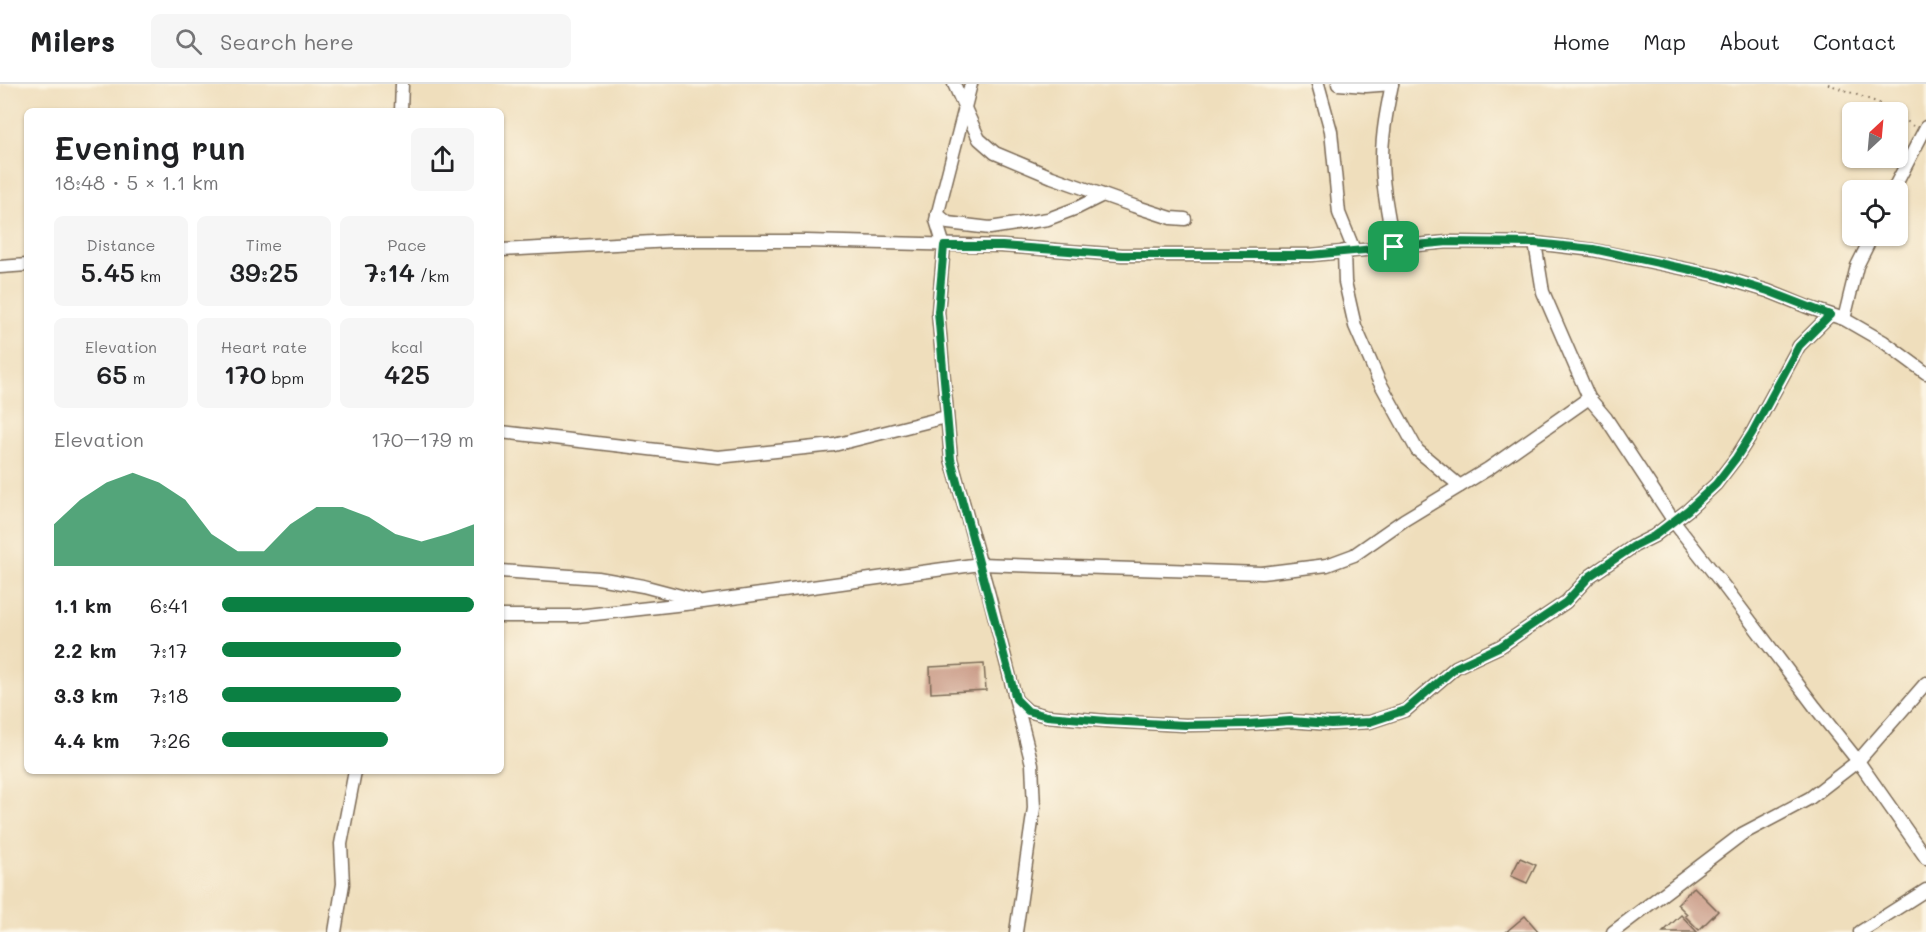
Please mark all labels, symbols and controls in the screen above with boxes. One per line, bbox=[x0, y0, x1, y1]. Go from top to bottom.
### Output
search box bbox=[151, 14, 571, 68]
text: Milers bbox=[30, 23, 115, 59]
icon: search bbox=[172, 25, 205, 58]
text: Search here bbox=[220, 27, 354, 56]
text: Home bbox=[1553, 28, 1610, 55]
text: Map bbox=[1643, 28, 1686, 55]
text: About bbox=[1719, 28, 1780, 55]
text: Contact bbox=[1813, 28, 1896, 55]
north arrow bbox=[1842, 102, 1908, 168]
map controls bbox=[1842, 102, 1908, 246]
text: Evening run bbox=[54, 125, 246, 168]
button: share bbox=[411, 128, 474, 191]
text: 18:48 · 5 × 1.1 km bbox=[54, 169, 219, 195]
button: locate bbox=[1842, 180, 1908, 246]
pin bbox=[1368, 221, 1419, 272]
icon: arrive bbox=[1377, 230, 1410, 263]
text: Distance bbox=[87, 234, 155, 255]
text: Time bbox=[246, 234, 282, 255]
text: Pace bbox=[387, 234, 427, 255]
text: 5.45 bbox=[81, 255, 135, 289]
text: 39:25 bbox=[230, 255, 298, 289]
text: 7:14 bbox=[364, 255, 415, 289]
text: km bbox=[135, 265, 161, 286]
text: /km bbox=[415, 265, 450, 286]
text: Elevation bbox=[85, 336, 157, 357]
text: Heart rate bbox=[221, 336, 307, 357]
text: kcal bbox=[391, 336, 423, 357]
text: 65 bbox=[97, 357, 128, 391]
text: 170 bbox=[224, 357, 266, 391]
text: 425 bbox=[384, 357, 430, 391]
text: m bbox=[128, 367, 145, 388]
text: bpm bbox=[266, 367, 304, 388]
text: Elevation bbox=[54, 426, 144, 452]
text: 170–179 m bbox=[371, 426, 474, 452]
text: 1.1 km bbox=[54, 592, 112, 618]
text: 6:41 bbox=[150, 592, 189, 618]
text: 2.2 km bbox=[54, 637, 116, 663]
text: 7:17 bbox=[150, 637, 187, 663]
text: 3.3 km bbox=[54, 682, 118, 708]
text: 7:18 bbox=[150, 682, 188, 708]
text: 4.4 km bbox=[54, 727, 119, 753]
text: 7:26 bbox=[150, 727, 191, 753]

